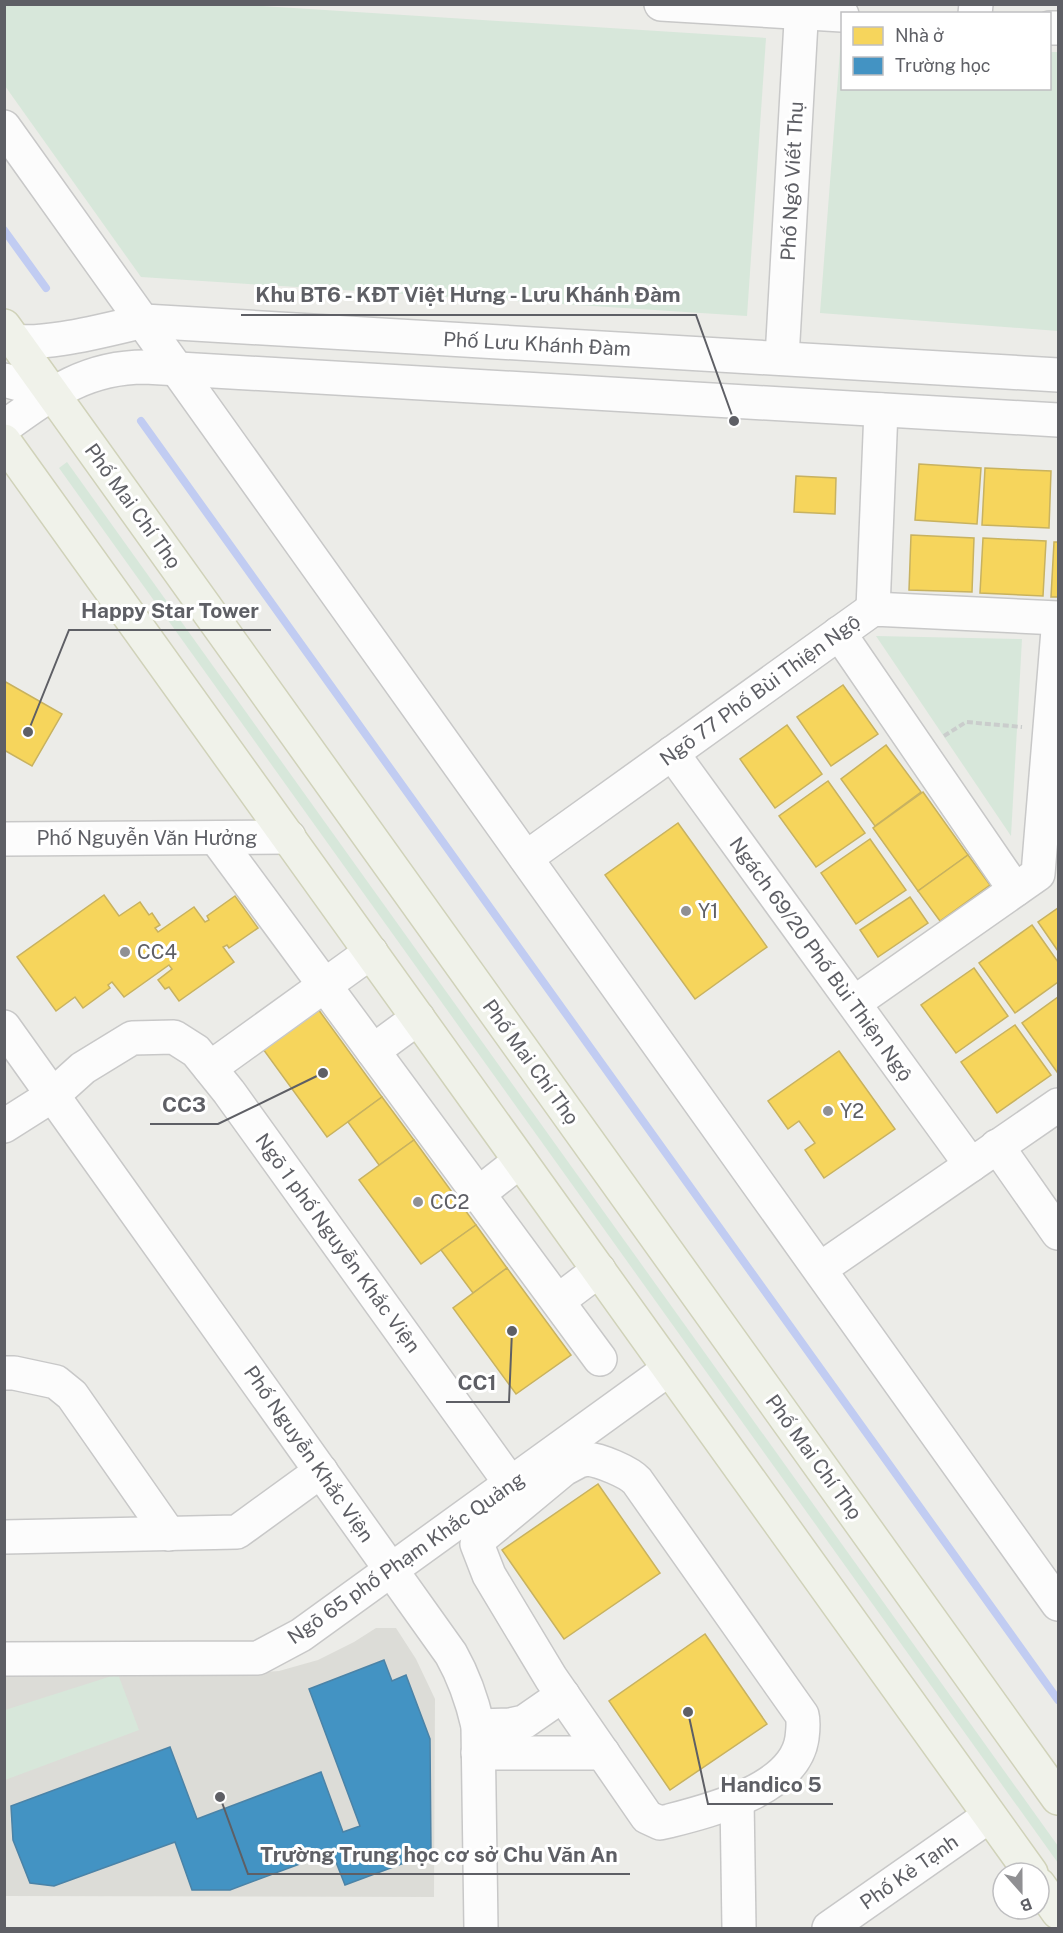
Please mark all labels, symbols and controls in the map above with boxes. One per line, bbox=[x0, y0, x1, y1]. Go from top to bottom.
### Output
legend bbox=[841, 12, 1051, 90]
text: Nhà ở bbox=[895, 25, 944, 46]
text: Trường học bbox=[895, 55, 991, 76]
street label: Phố Ngô Viết Thụ bbox=[776, 101, 808, 261]
callout: Khu BT6 - KĐT Việt Hưng - Lưu Khánh Đàm bbox=[241, 276, 696, 315]
text: Khu BT6 - KĐT Việt Hưng - Lưu Khánh Đàm bbox=[255, 282, 681, 307]
street label: Phố Lưu Khánh Đàm bbox=[442, 327, 632, 361]
street label: Phố Mai Chí Thọ bbox=[80, 439, 186, 573]
callout: Happy Star Tower bbox=[69, 591, 271, 630]
text: Happy Star Tower bbox=[81, 598, 259, 623]
street label: Ngõ 77 Phố Bùi Thiện Ngộ bbox=[655, 609, 865, 771]
street label: Phố Nguyễn Văn Hưởng bbox=[37, 826, 257, 850]
street label: Ngách 69/20 Phố Bùi Thiện Ngộ bbox=[724, 832, 918, 1086]
place label: Y1 bbox=[698, 899, 718, 923]
marker: Y1 bbox=[679, 904, 693, 918]
place label: CC4 bbox=[137, 940, 177, 964]
marker: CC4 bbox=[118, 945, 132, 959]
street label: Phố Mai Chí Thọ bbox=[478, 995, 584, 1129]
callout: CC3 bbox=[150, 1085, 218, 1124]
text: CC3 bbox=[162, 1092, 206, 1117]
place label: Y2 bbox=[840, 1099, 864, 1123]
marker: Y2 bbox=[821, 1104, 835, 1118]
street label: Ngõ 1 phố Nguyễn Khắc Viện bbox=[250, 1129, 426, 1357]
place label: CC2 bbox=[430, 1190, 469, 1214]
marker: CC2 bbox=[411, 1195, 425, 1209]
street label: Phố Nguyễn Khắc Viện bbox=[239, 1361, 379, 1547]
callout: CC1 bbox=[446, 1363, 509, 1402]
text: CC1 bbox=[457, 1370, 497, 1395]
street label: Phố Mai Chí Thọ bbox=[761, 1390, 867, 1524]
street label: Ngõ 65 phố Phạm Khắc Quảng bbox=[283, 1467, 529, 1649]
callout: Handico 5 bbox=[708, 1765, 833, 1804]
text: Handico 5 bbox=[720, 1772, 822, 1797]
street label: Phố Kẻ Tạnh bbox=[855, 1829, 963, 1915]
callout: Trường Trung học cơ sở Chu Văn An bbox=[248, 1835, 630, 1874]
text: Trường Trung học cơ sở Chu Văn An bbox=[260, 1842, 618, 1867]
north arrow bbox=[991, 1861, 1051, 1921]
text: B bbox=[1018, 1894, 1035, 1915]

